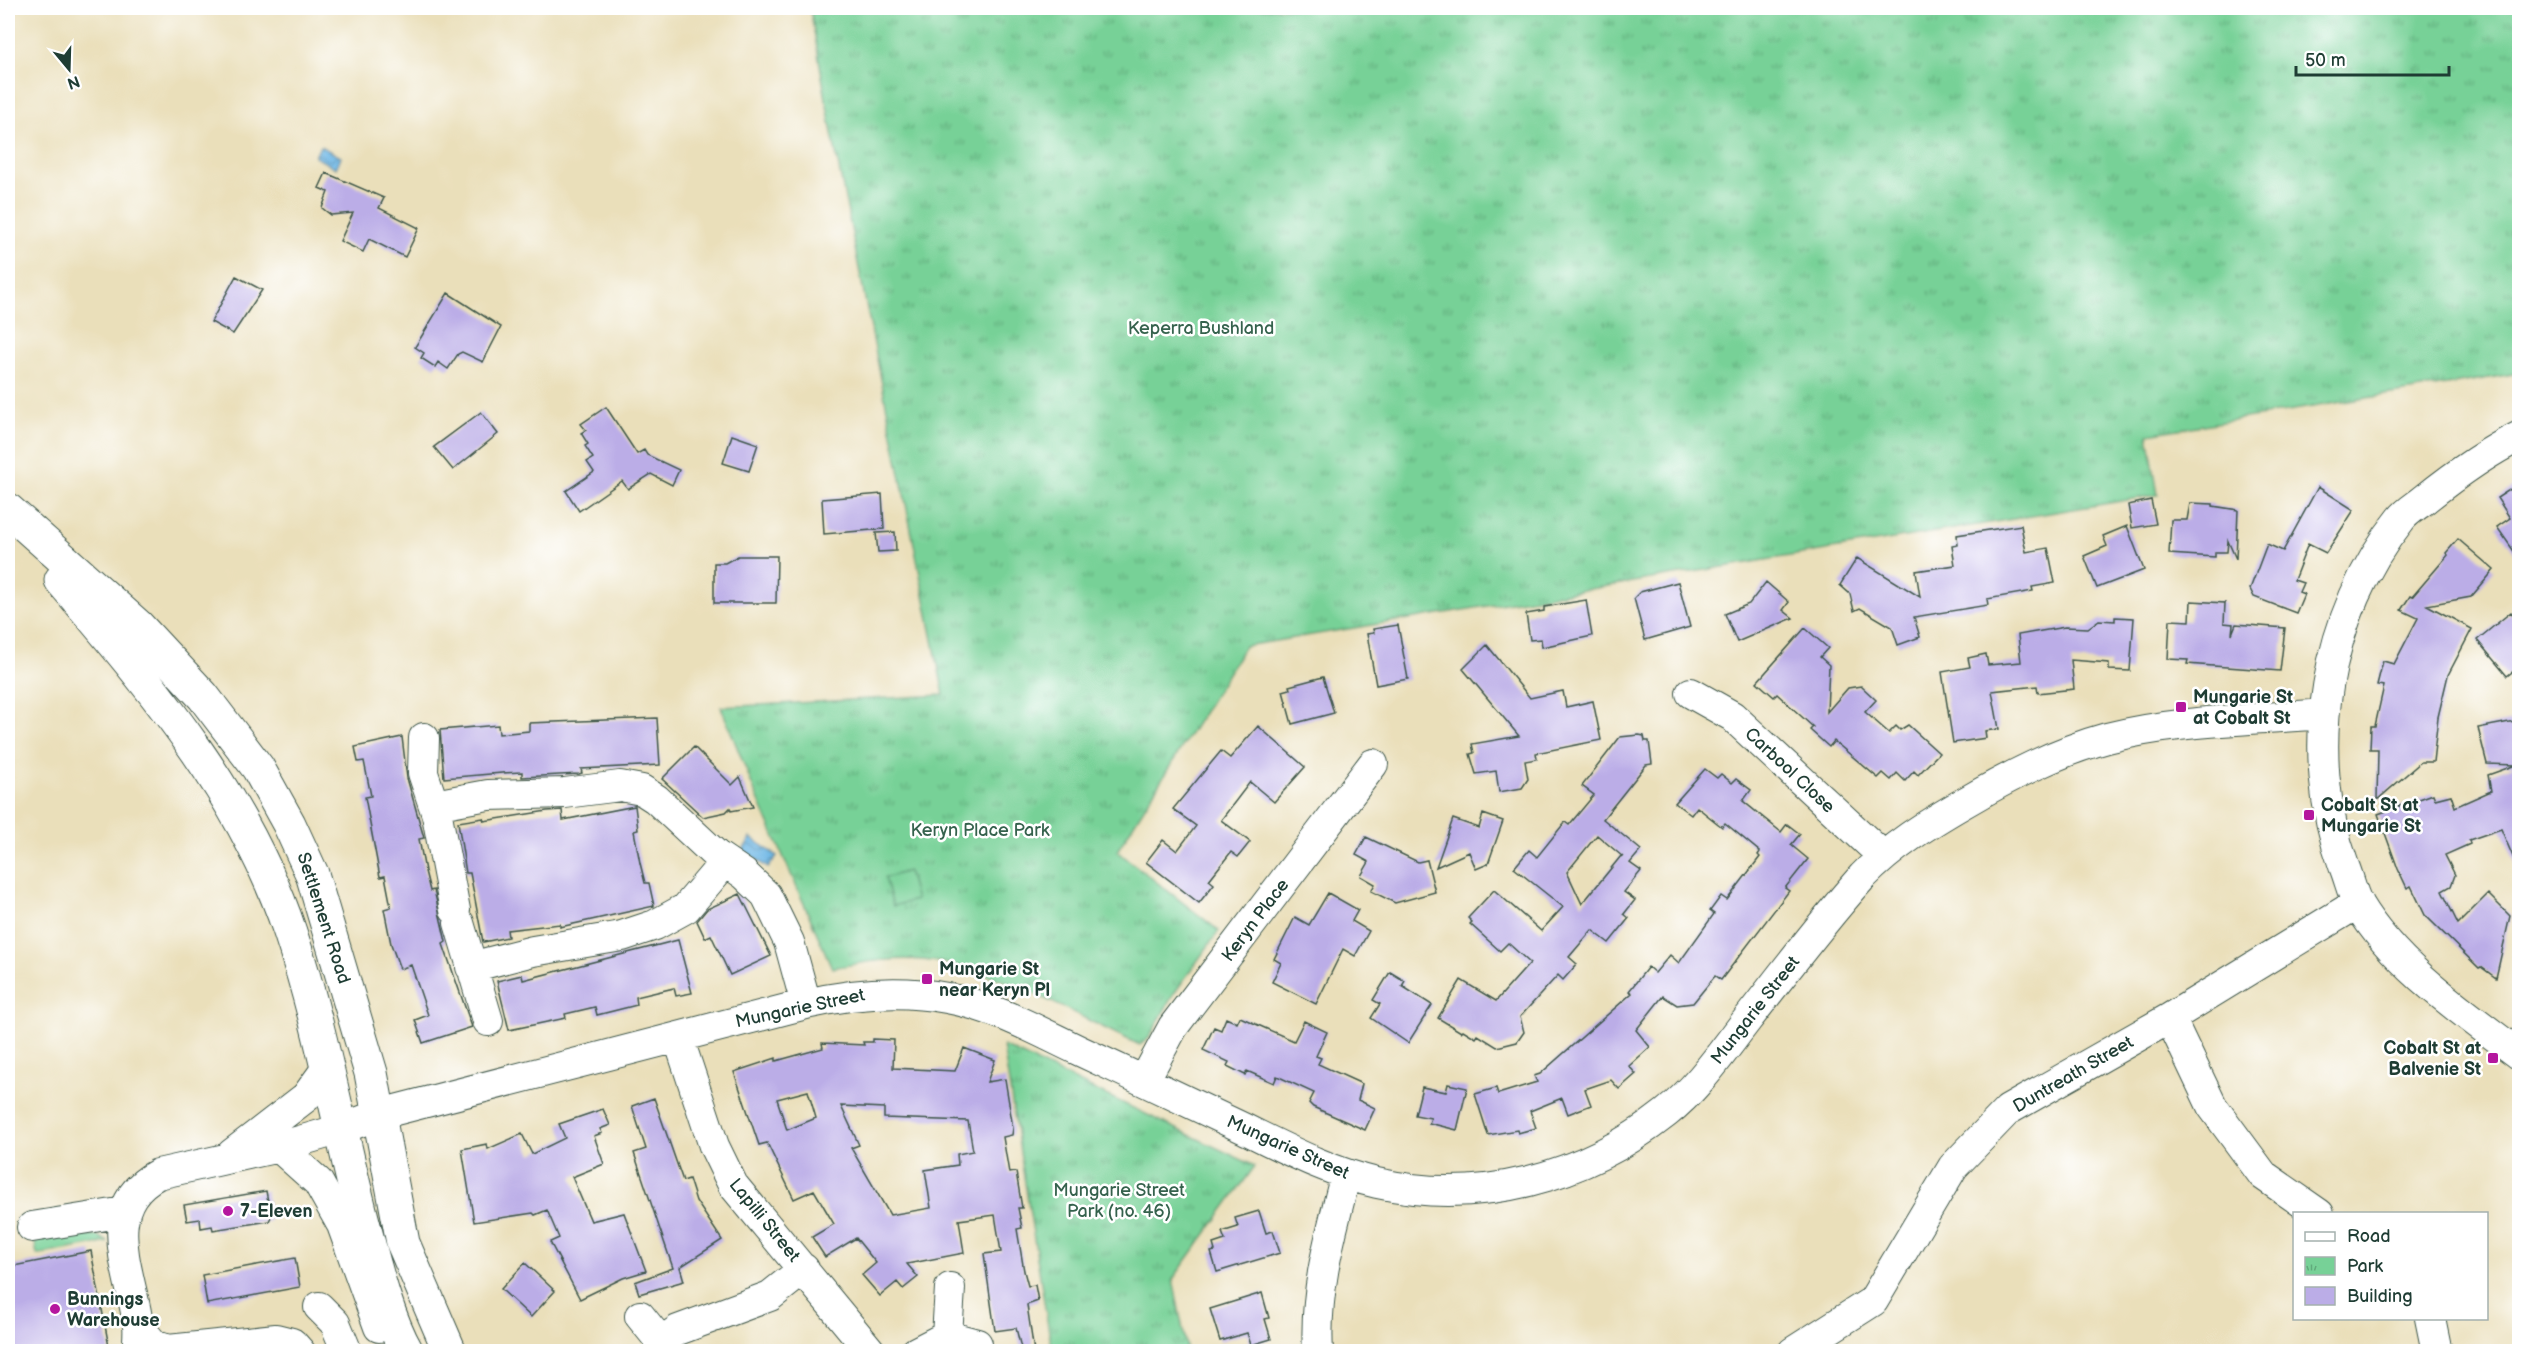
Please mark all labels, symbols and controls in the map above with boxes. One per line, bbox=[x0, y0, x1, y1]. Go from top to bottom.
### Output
north arrow bbox=[39, 39, 99, 99]
scale bar bbox=[2296, 39, 2449, 77]
text: 50 m bbox=[2305, 50, 2346, 71]
text: N bbox=[65, 71, 82, 93]
park label: Keperra Bushland bbox=[1128, 318, 1274, 339]
place label: Mungarie St at Cobalt St bbox=[2193, 687, 2293, 729]
marker: Mungarie St at Cobalt St bbox=[2174, 700, 2188, 714]
street label: Carbool Close bbox=[1740, 723, 1839, 818]
place label: Cobalt St at Mungarie St bbox=[2321, 795, 2421, 837]
marker: Cobalt St at Mungarie St bbox=[2302, 808, 2316, 822]
park label: Keryn Place Park bbox=[910, 820, 1050, 841]
street label: Settlement Road bbox=[292, 850, 355, 986]
street label: Keryn Place bbox=[1217, 874, 1294, 966]
street label: Mungarie Street bbox=[1707, 952, 1804, 1069]
place label: Mungarie St near Keryn Pl bbox=[939, 959, 1050, 1001]
marker: Mungarie St near Keryn Pl bbox=[920, 972, 934, 986]
street label: Mungarie Street bbox=[734, 984, 867, 1032]
street label: Duntreath Street bbox=[2009, 1031, 2137, 1117]
place label: Cobalt St at Balvenie St bbox=[2384, 1038, 2481, 1080]
marker: Cobalt St at Balvenie St bbox=[2486, 1051, 2500, 1065]
street label: Mungarie Street bbox=[1223, 1111, 1353, 1184]
street label: Lapilli Street bbox=[725, 1175, 805, 1266]
park label: Mungarie Street Park (no. 46) bbox=[1053, 1180, 1185, 1222]
place label: 7-Eleven bbox=[240, 1201, 312, 1222]
marker: 7-Eleven bbox=[221, 1204, 235, 1218]
legend bbox=[2293, 1212, 2488, 1320]
text: Road bbox=[2347, 1226, 2391, 1247]
text: Park bbox=[2347, 1256, 2383, 1277]
text: Building bbox=[2347, 1286, 2413, 1307]
place label: Bunnings Warehouse bbox=[67, 1289, 160, 1331]
marker: Bunnings Warehouse bbox=[48, 1302, 62, 1316]

